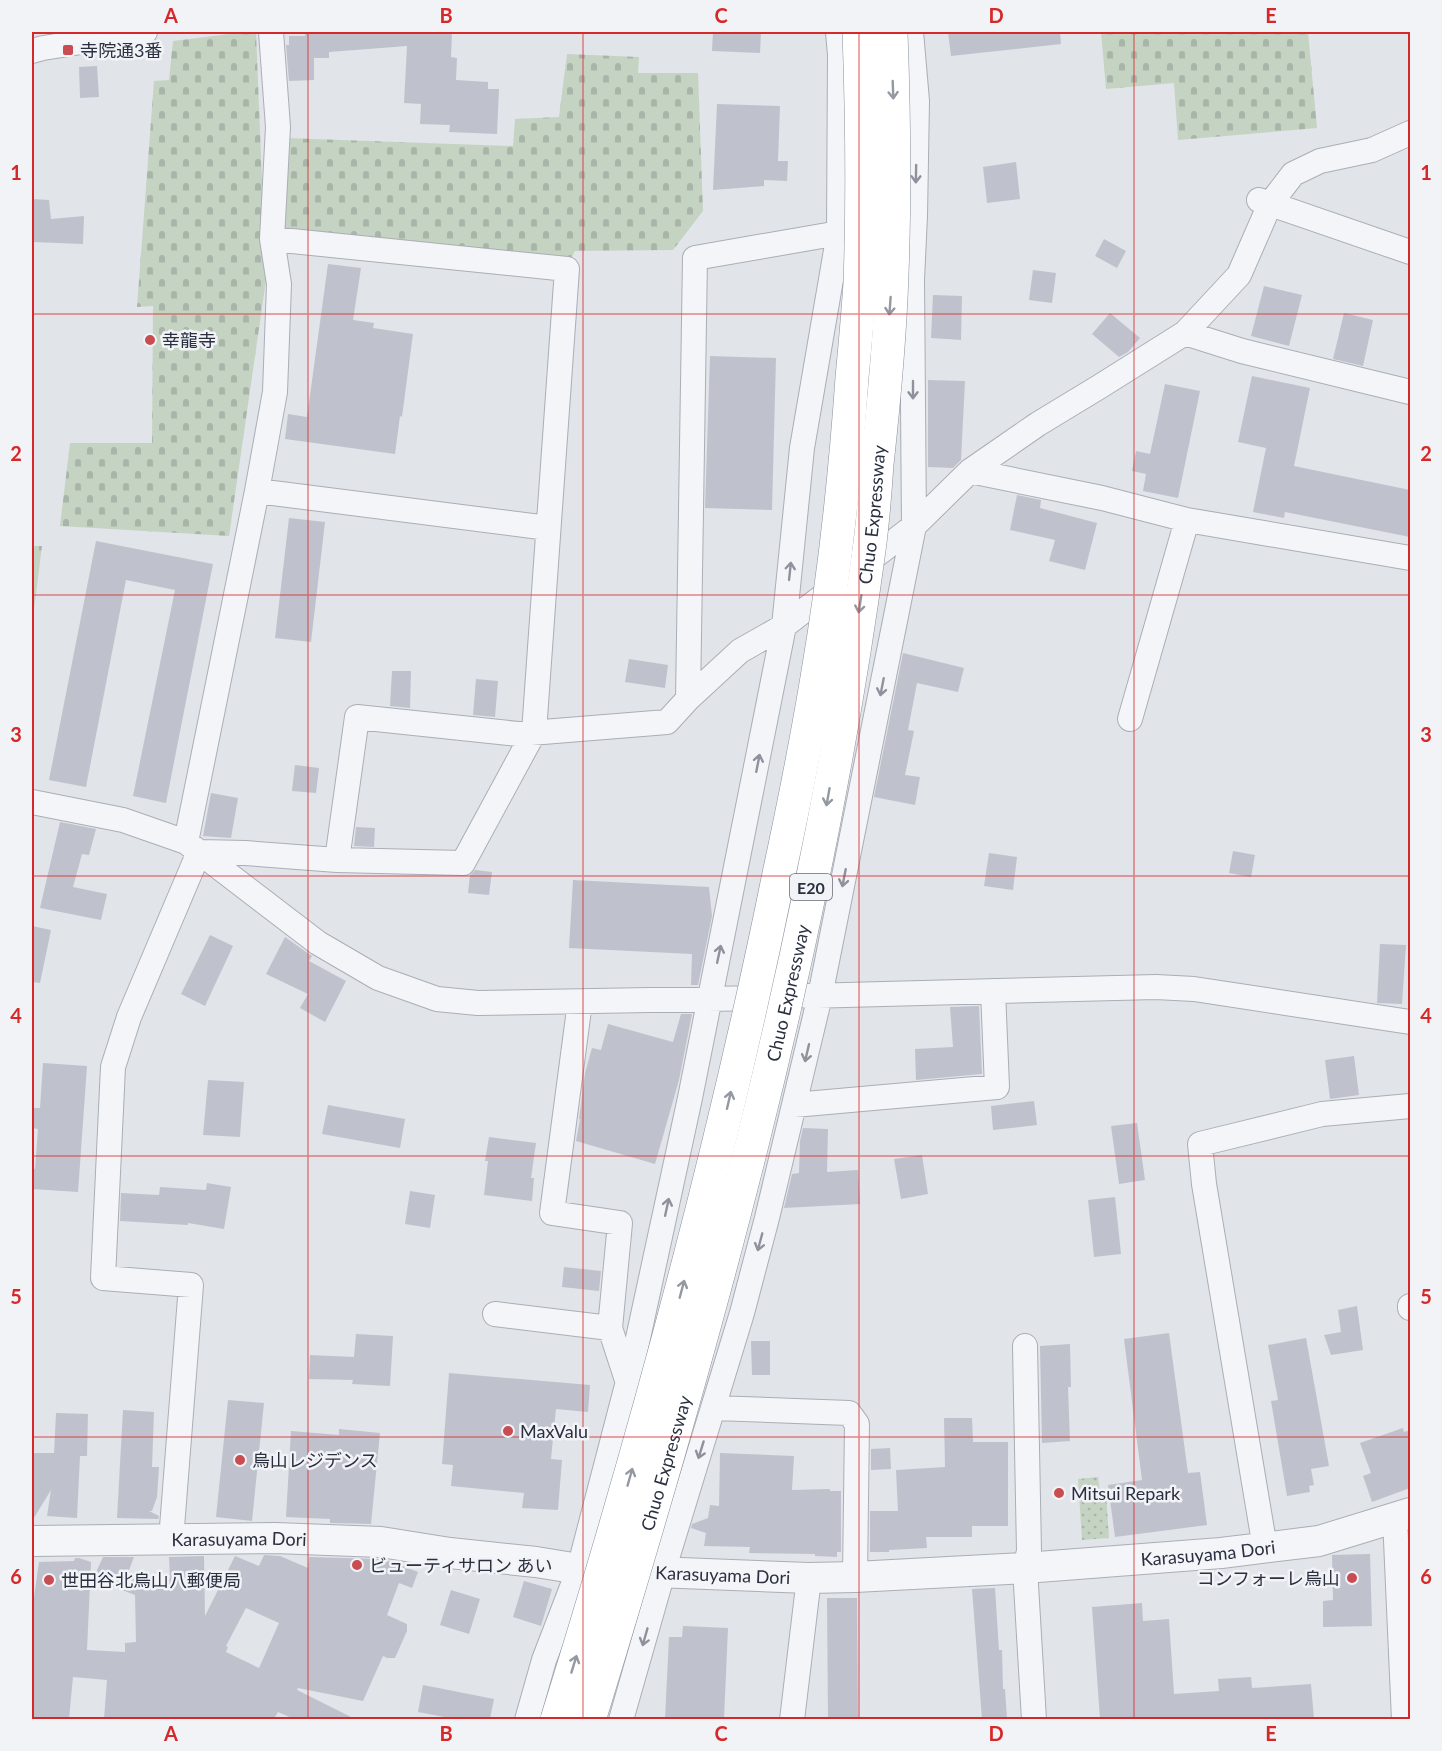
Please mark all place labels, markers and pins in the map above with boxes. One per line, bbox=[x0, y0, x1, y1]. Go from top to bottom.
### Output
place label: 寺院通3番 bbox=[80, 39, 162, 61]
marker: 寺院通3番 bbox=[61, 43, 75, 57]
place label: 幸龍寺 bbox=[162, 329, 216, 351]
marker: 幸龍寺 bbox=[143, 333, 157, 347]
place label: MaxValu bbox=[520, 1420, 588, 1442]
marker: MaxValu bbox=[501, 1424, 515, 1438]
place label: 烏山レジデンス bbox=[252, 1449, 378, 1471]
marker: 烏山レジデンス bbox=[233, 1453, 247, 1467]
place label: Mitsui Repark bbox=[1071, 1482, 1181, 1504]
marker: Mitsui Repark bbox=[1052, 1486, 1066, 1500]
place label: ビューティサロン あい bbox=[369, 1554, 553, 1576]
marker: ビューティサロン あい bbox=[350, 1558, 364, 1572]
place label: コンフォーレ烏山 bbox=[1197, 1567, 1340, 1589]
place label: 世田谷北烏山八郵便局 bbox=[61, 1569, 241, 1591]
marker: コンフォーレ烏山 bbox=[1345, 1571, 1359, 1585]
marker: 世田谷北烏山八郵便局 bbox=[42, 1573, 56, 1587]

